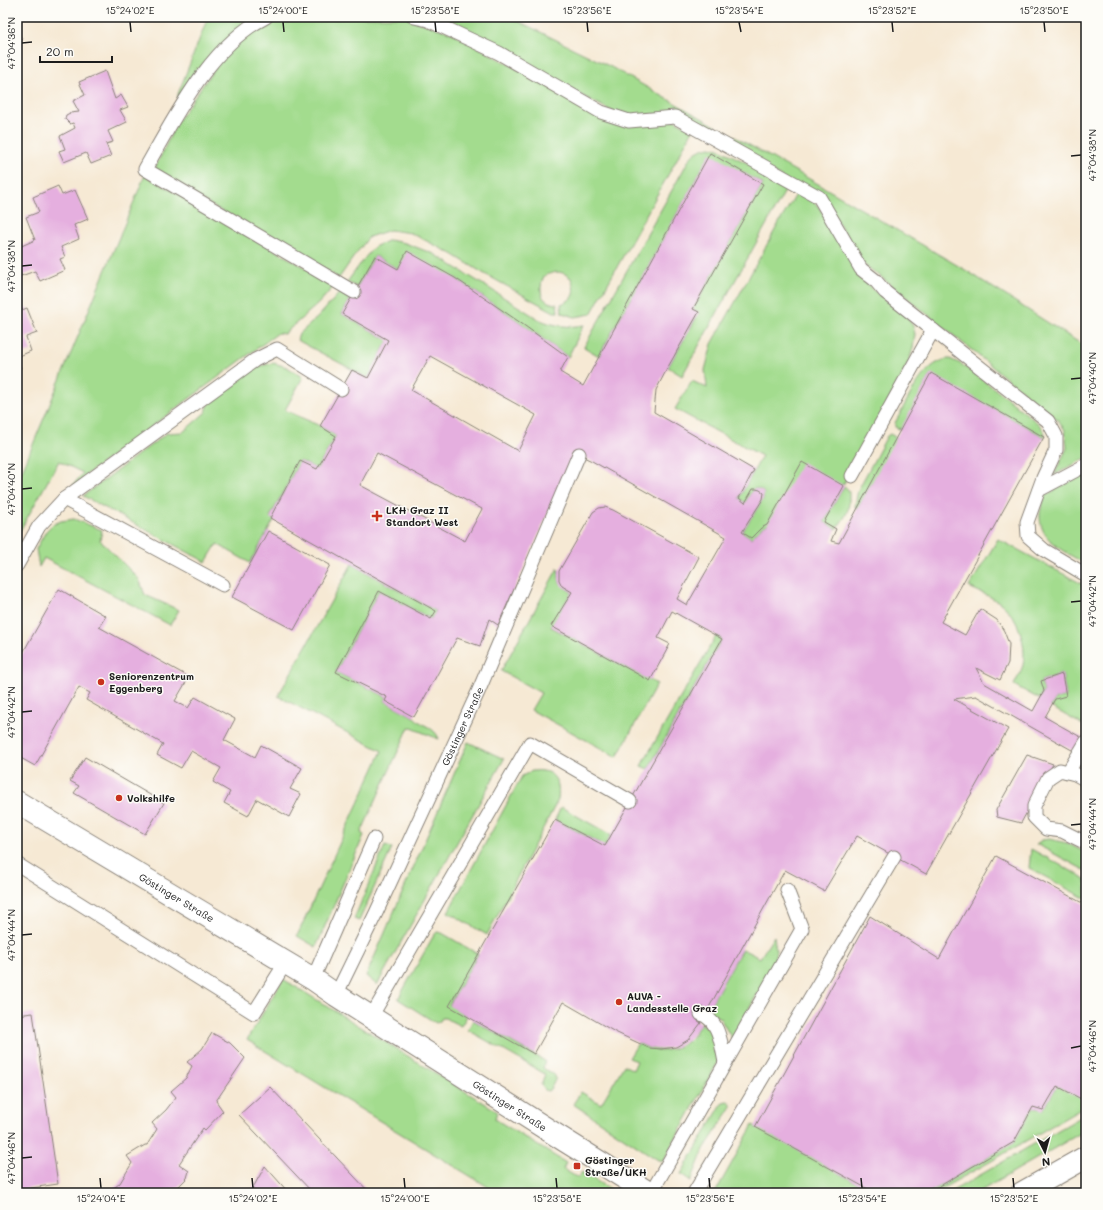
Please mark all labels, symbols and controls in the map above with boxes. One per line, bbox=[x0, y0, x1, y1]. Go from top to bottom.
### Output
text: 15°24'02"E bbox=[106, 3, 155, 17]
text: 15°24'00"E bbox=[258, 3, 308, 17]
text: 15°23'58"E bbox=[411, 3, 460, 17]
text: 15°23'56"E bbox=[563, 3, 612, 17]
text: 15°23'54"E bbox=[715, 3, 764, 17]
text: 15°23'52"E bbox=[868, 3, 916, 17]
text: 15°23'50"E bbox=[1019, 3, 1069, 17]
text: 47°04'36"N bbox=[4, 17, 18, 69]
scale bar bbox=[40, 38, 112, 64]
text: 20 m bbox=[46, 43, 74, 59]
text: 47°04'38"N bbox=[1085, 129, 1099, 181]
text: 47°04'38"N bbox=[4, 240, 18, 292]
text: 47°04'40"N bbox=[1085, 352, 1099, 404]
text: 47°04'40"N bbox=[4, 463, 18, 515]
place label: LKH Graz II Standort West bbox=[386, 503, 459, 529]
marker: LKH Graz II Standort West bbox=[371, 510, 383, 522]
text: 47°04'42"N bbox=[1085, 575, 1099, 627]
place label: Seniorenzentrum Eggenberg bbox=[109, 669, 194, 695]
marker: Seniorenzentrum Eggenberg bbox=[96, 677, 106, 687]
street label: Göstinger Straße bbox=[438, 685, 487, 768]
text: 47°04'42"N bbox=[4, 686, 18, 738]
place label: Volkshilfe bbox=[127, 791, 175, 805]
marker: Volkshilfe bbox=[114, 793, 124, 803]
text: 47°04'44"N bbox=[1085, 798, 1099, 850]
street label: Göstinger Straße bbox=[136, 870, 217, 925]
text: 47°04'44"N bbox=[4, 909, 18, 961]
place label: AUVA - Landesstelle Graz bbox=[627, 989, 717, 1015]
marker: AUVA - Landesstelle Graz bbox=[614, 997, 624, 1007]
text: 47°04'46"N bbox=[1085, 1020, 1099, 1072]
street label: Göstinger Straße bbox=[470, 1077, 550, 1134]
text: 47°04'46"N bbox=[4, 1132, 18, 1184]
north arrow bbox=[1025, 1132, 1065, 1172]
place label: Göstinger Straße/UKH bbox=[585, 1153, 647, 1179]
text: N bbox=[1041, 1155, 1051, 1170]
marker: Göstinger Straße/UKH bbox=[572, 1161, 582, 1171]
text: 15°24'04"E bbox=[76, 1191, 126, 1205]
text: 15°24'02"E bbox=[229, 1191, 278, 1205]
text: 15°24'00"E bbox=[380, 1191, 430, 1205]
text: 15°23'58"E bbox=[533, 1191, 582, 1205]
text: 15°23'56"E bbox=[686, 1191, 735, 1205]
text: 15°23'54"E bbox=[838, 1191, 887, 1205]
text: 15°23'52"E bbox=[990, 1191, 1038, 1205]

